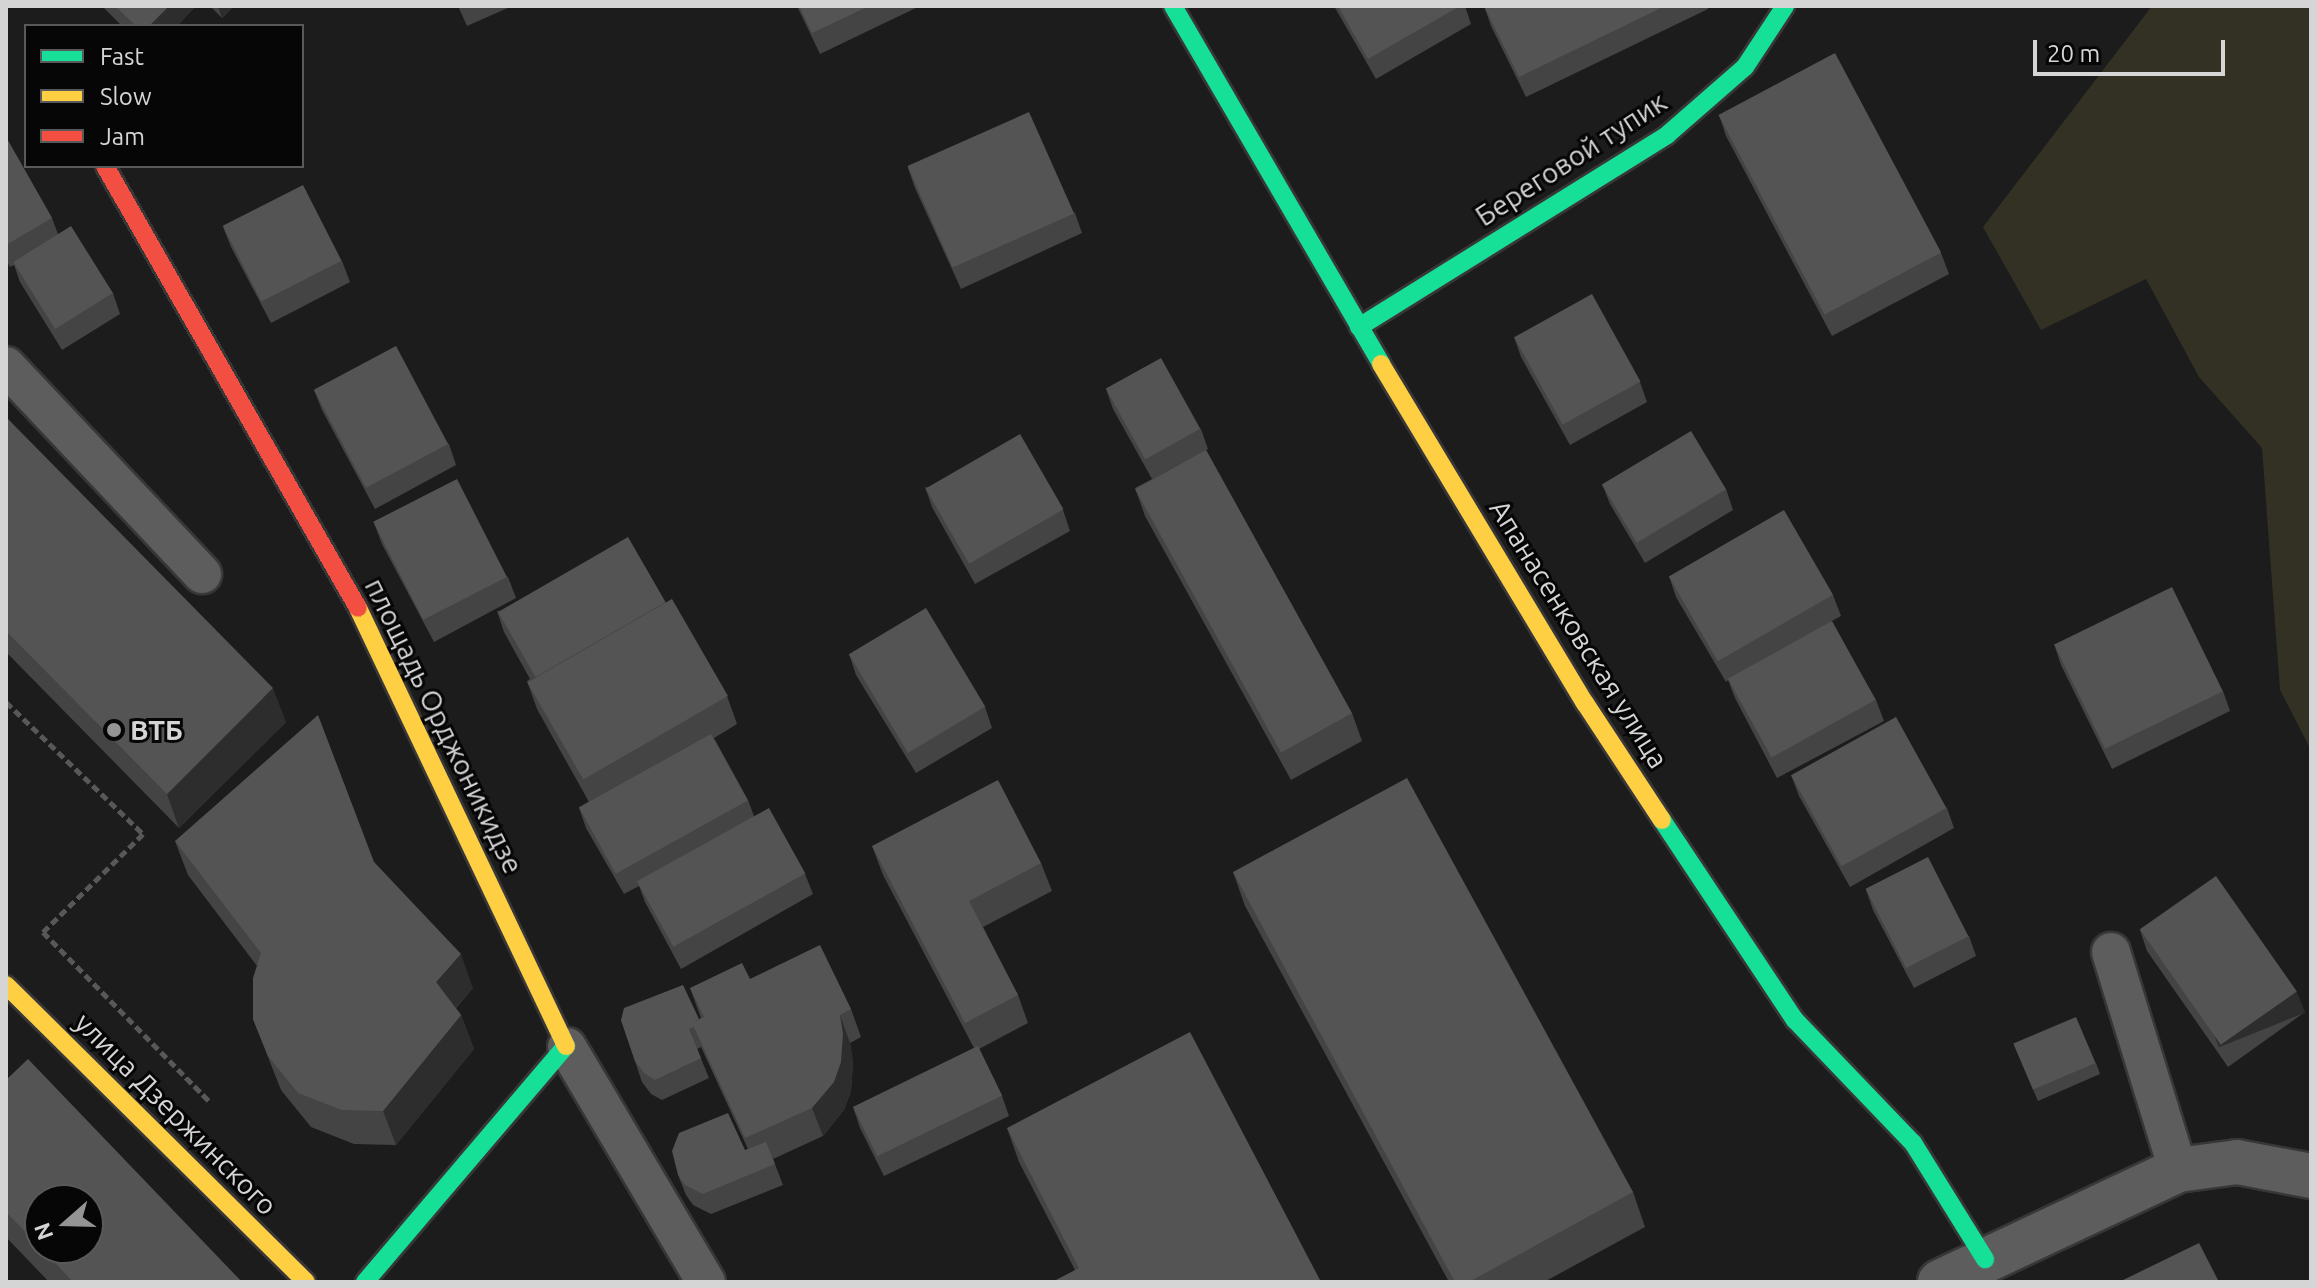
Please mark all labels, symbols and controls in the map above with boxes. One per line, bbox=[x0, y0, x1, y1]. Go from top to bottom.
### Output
legend bbox=[24, 24, 304, 168]
scale bar bbox=[2037, 24, 2229, 74]
text: 20 m bbox=[2047, 40, 2100, 67]
text: Fast bbox=[100, 43, 144, 70]
text: Slow bbox=[100, 83, 152, 110]
street label: Береговой тупик bbox=[1469, 85, 1673, 233]
text: Jam bbox=[100, 123, 145, 150]
street label: Апанасенковская улица bbox=[1483, 494, 1675, 774]
street label: площадь Орджоникидзе bbox=[358, 573, 530, 879]
place label: ВТБ bbox=[130, 713, 183, 747]
marker: ВТБ bbox=[105, 721, 123, 739]
street label: улица Дзержинского bbox=[68, 1006, 284, 1222]
north arrow bbox=[24, 1184, 104, 1264]
text: N bbox=[28, 1220, 57, 1244]

